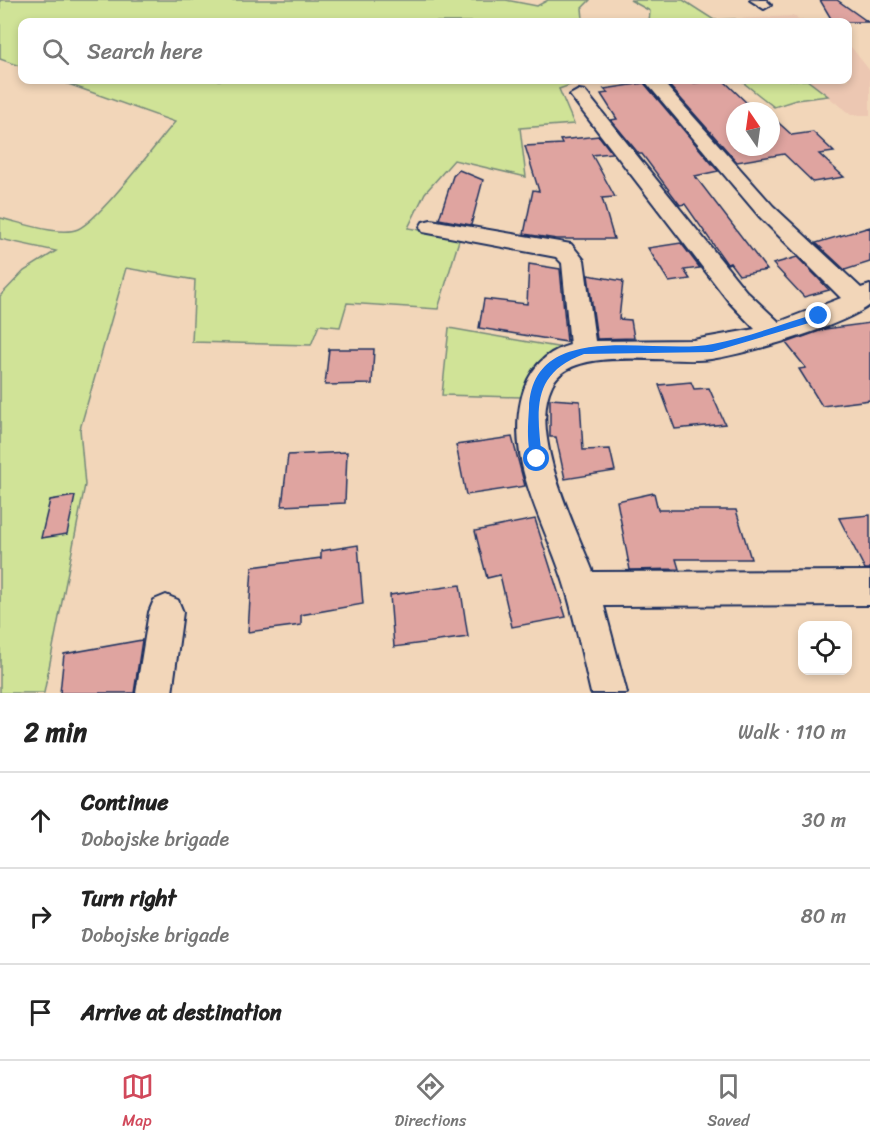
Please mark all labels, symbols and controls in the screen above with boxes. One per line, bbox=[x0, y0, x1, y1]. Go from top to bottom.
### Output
search box bbox=[18, 18, 852, 84]
text: Search here bbox=[87, 32, 203, 71]
icon: search bbox=[39, 35, 72, 68]
north arrow bbox=[726, 102, 780, 156]
route end bbox=[805, 302, 831, 328]
route start bbox=[523, 445, 549, 471]
map controls bbox=[798, 621, 852, 675]
button: locate bbox=[798, 621, 852, 675]
text: 2 min bbox=[24, 709, 87, 755]
text: Walk · 110 m bbox=[738, 715, 846, 750]
text: Continue bbox=[81, 783, 169, 822]
text: 30 m bbox=[802, 803, 846, 838]
icon: ahead bbox=[24, 804, 57, 837]
text: Dobojske brigade bbox=[81, 822, 229, 857]
text: Turn right bbox=[81, 879, 176, 918]
text: 80 m bbox=[801, 899, 846, 934]
icon: right bbox=[24, 900, 57, 933]
text: Dobojske brigade bbox=[81, 918, 229, 953]
text: Arrive at destination bbox=[81, 993, 282, 1032]
icon: arrive bbox=[24, 996, 57, 1029]
tab: Map bbox=[121, 1070, 154, 1135]
tab: Directions bbox=[395, 1070, 466, 1135]
tab: Saved bbox=[707, 1070, 749, 1135]

